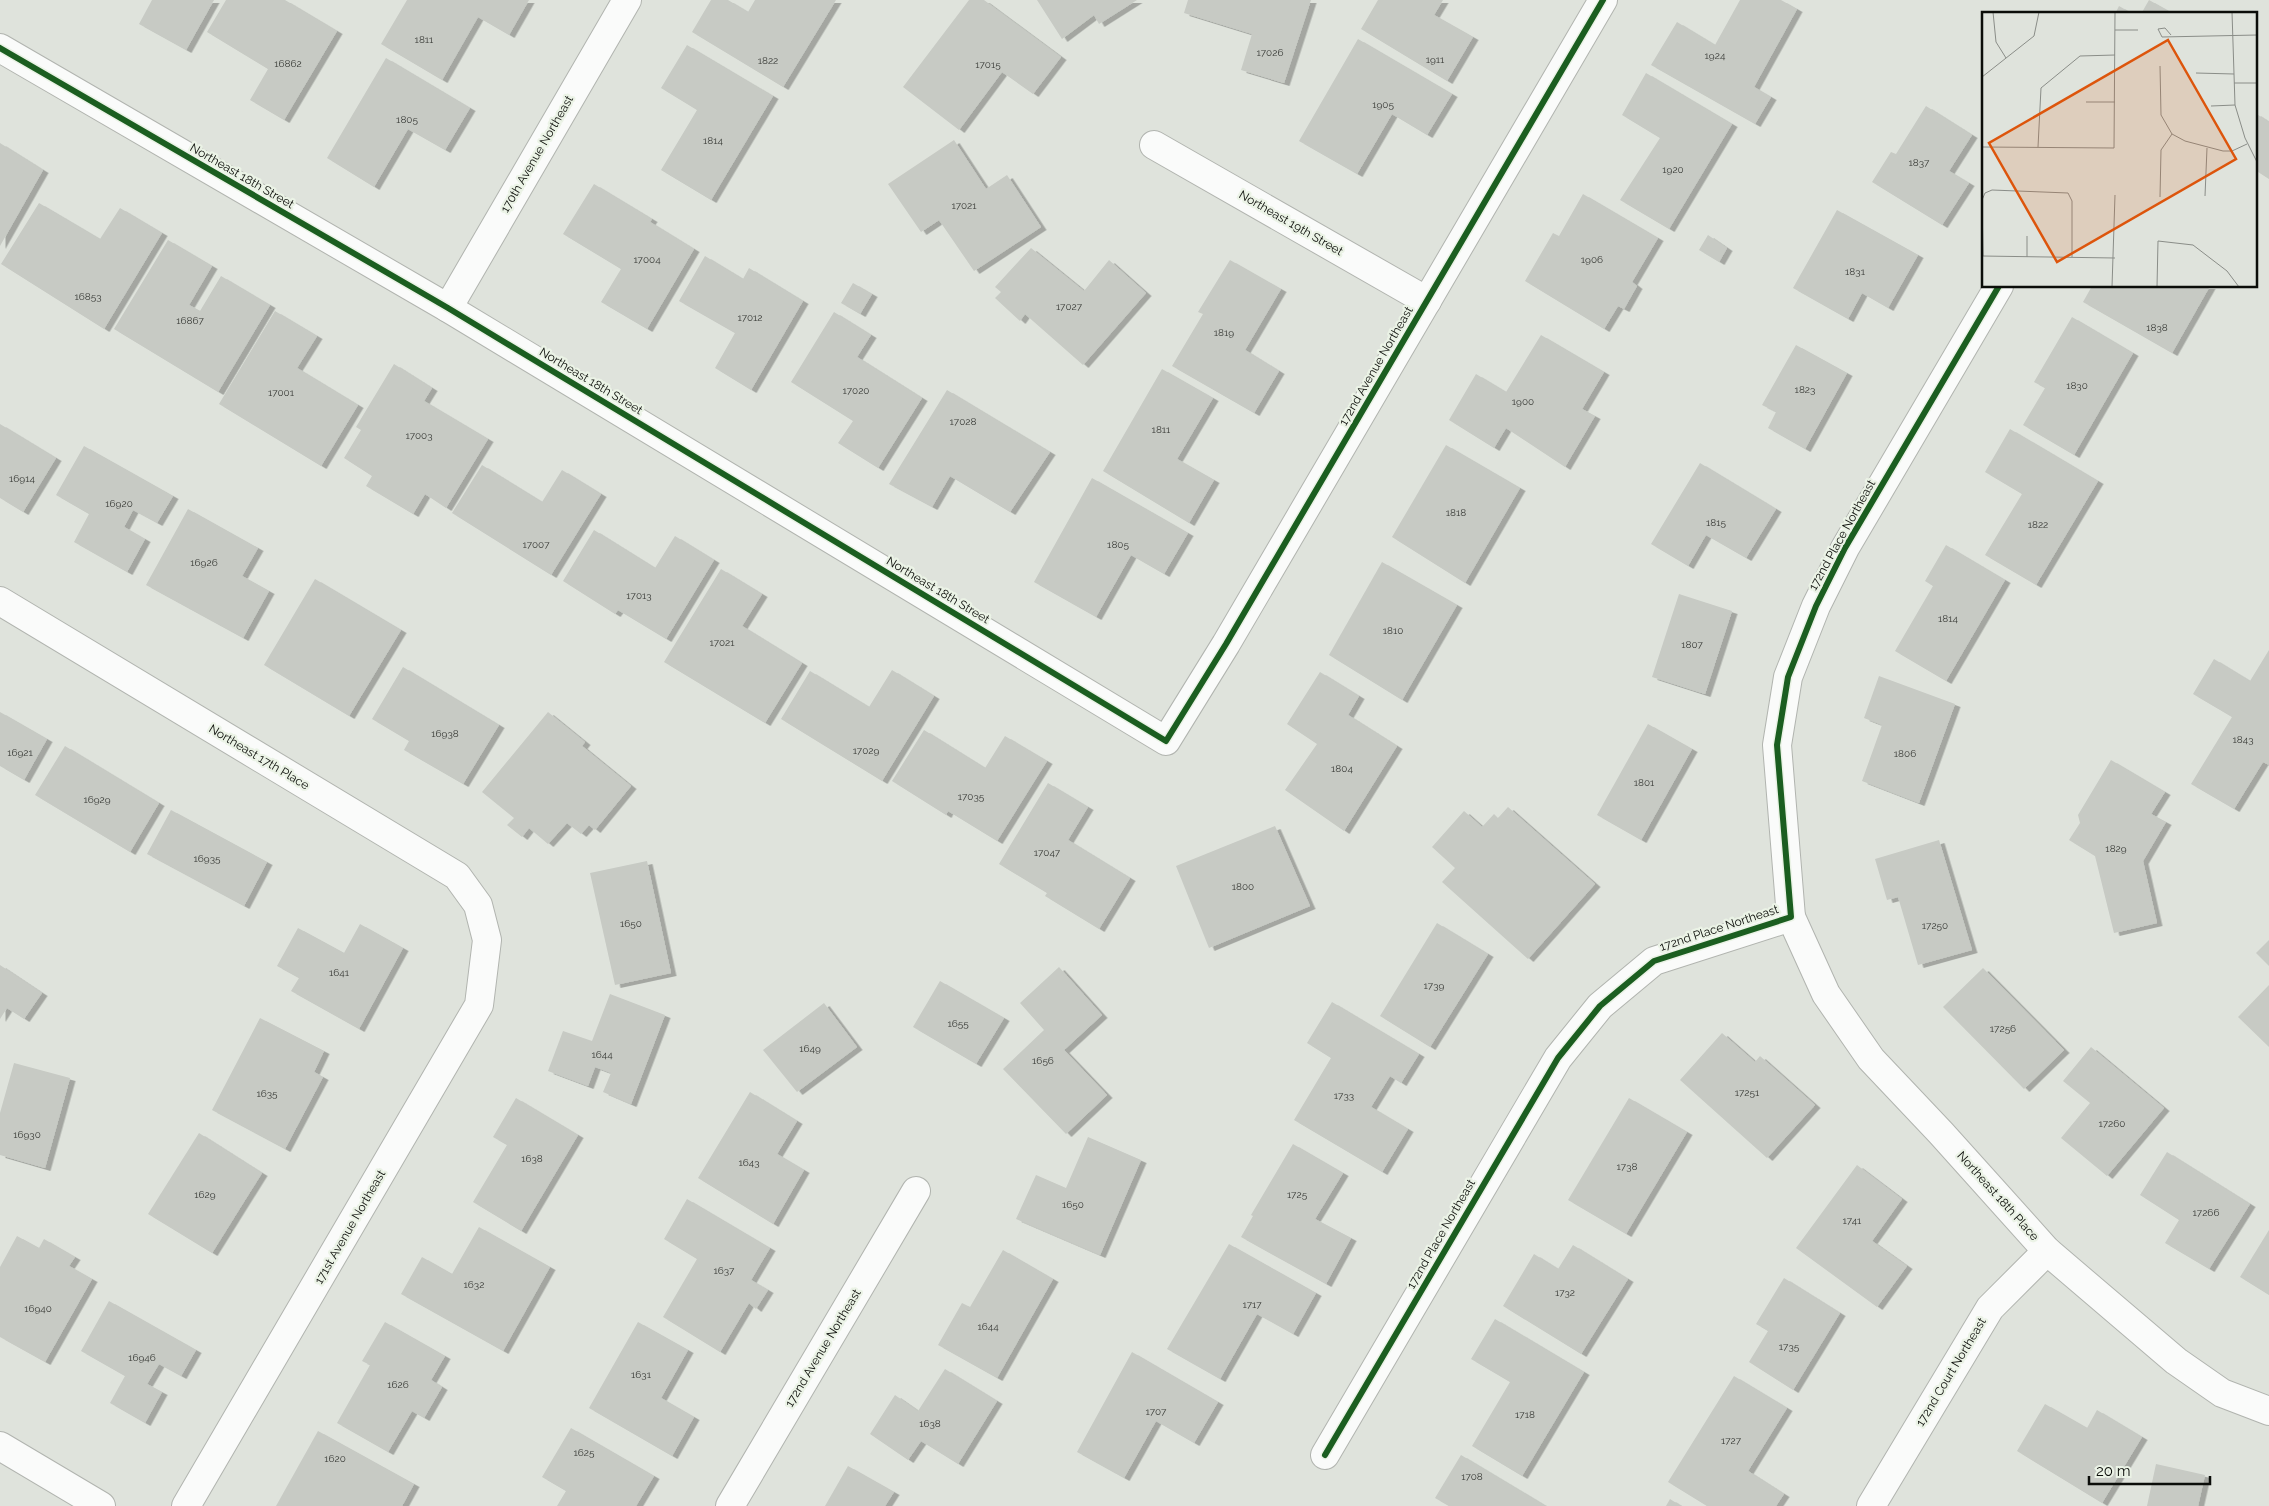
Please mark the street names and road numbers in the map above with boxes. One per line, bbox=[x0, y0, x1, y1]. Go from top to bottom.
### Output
street label: 170th Avenue Northeast bbox=[498, 93, 576, 215]
street label: Northeast 18th Street bbox=[188, 141, 296, 211]
street label: Northeast 19th Street bbox=[1237, 188, 1345, 258]
street label: 172nd Avenue Northeast bbox=[1336, 304, 1416, 428]
street label: Northeast 18th Street bbox=[537, 345, 645, 417]
street label: 172nd Place Northeast bbox=[1806, 477, 1878, 593]
street label: Northeast 18th Street bbox=[884, 554, 992, 626]
street label: Northeast 17th Place bbox=[206, 722, 312, 792]
street label: 172nd Place Northeast bbox=[1658, 902, 1780, 954]
street label: Northeast 18th Place bbox=[1954, 1149, 2042, 1243]
street label: 171st Avenue Northeast bbox=[312, 1168, 388, 1286]
street label: 172nd Place Northeast bbox=[1404, 1177, 1478, 1291]
street label: 172nd Avenue Northeast bbox=[782, 1287, 864, 1409]
street label: 172nd Court Northeast bbox=[1913, 1315, 1989, 1429]

